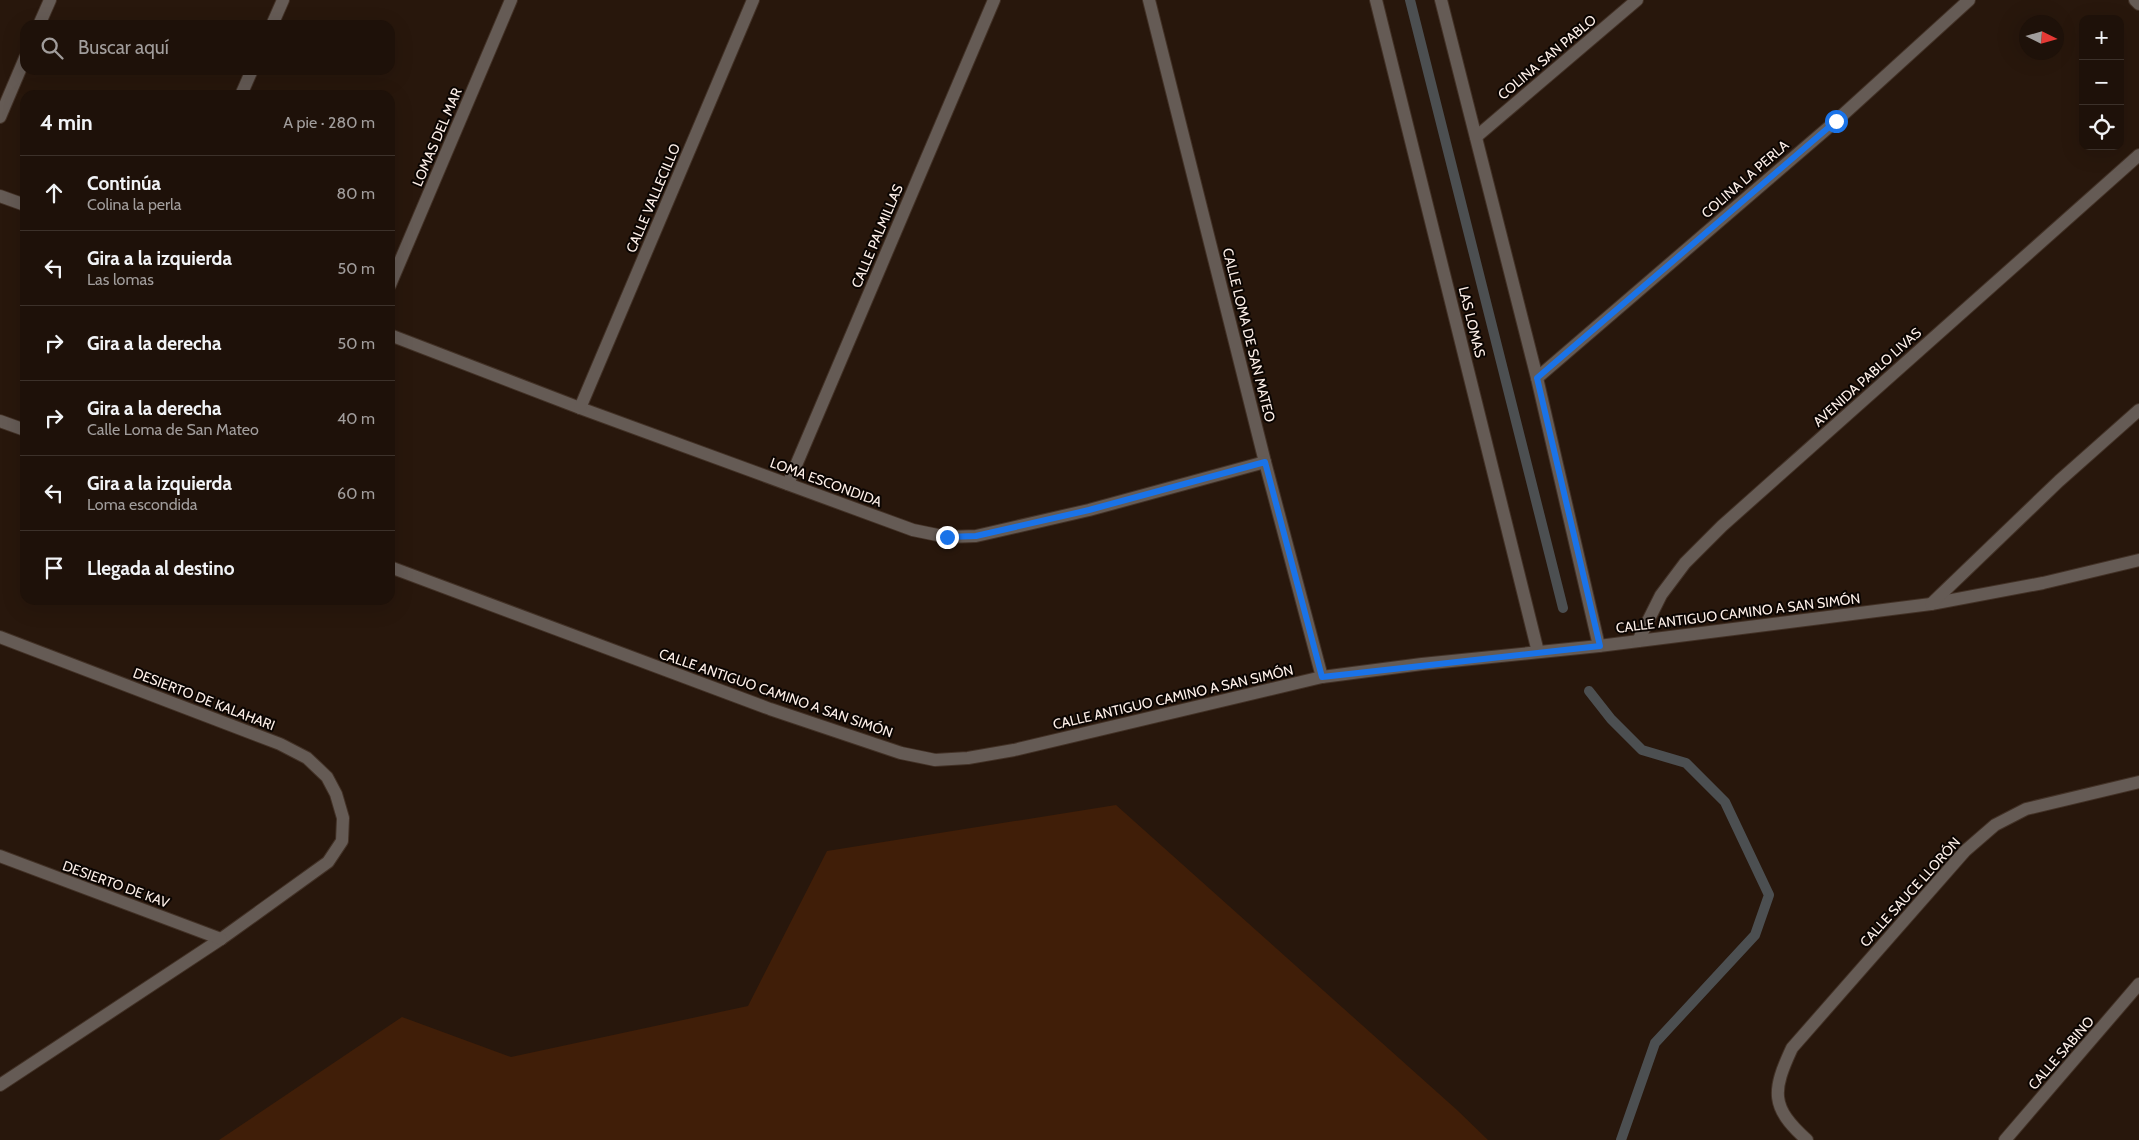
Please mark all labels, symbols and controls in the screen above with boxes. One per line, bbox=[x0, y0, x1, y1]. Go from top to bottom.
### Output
street label: COLINA SAN PABLO bbox=[1494, 10, 1600, 103]
north arrow bbox=[2019, 15, 2064, 60]
map controls bbox=[2079, 15, 2124, 150]
button: + bbox=[2079, 15, 2124, 60]
search box bbox=[20, 20, 395, 75]
icon: search bbox=[38, 34, 66, 62]
text: Buscar aquí bbox=[78, 36, 169, 59]
button: − bbox=[2079, 60, 2124, 105]
street label: LOMAS DEL MAR bbox=[408, 85, 466, 189]
button: locate bbox=[2079, 105, 2124, 150]
text: 4 min bbox=[40, 110, 93, 135]
route start bbox=[1825, 110, 1848, 133]
text: A pie · 280 m bbox=[283, 113, 375, 132]
street label: COLINA LA PERLA bbox=[1698, 136, 1793, 222]
street label: CALLE VALLECILLO bbox=[622, 140, 684, 255]
text: Continúa bbox=[87, 172, 161, 195]
icon: ahead bbox=[40, 179, 68, 207]
street label: CALLE PALMILLAS bbox=[847, 181, 907, 291]
text: 80 m bbox=[337, 184, 375, 203]
text: Colina la perla bbox=[87, 195, 182, 214]
street label: CALLE LOMA DE SAN MATEO bbox=[1219, 246, 1279, 424]
text: Gira a la izquierda bbox=[87, 247, 232, 270]
icon: left bbox=[40, 254, 68, 282]
text: 50 m bbox=[338, 259, 375, 278]
text: Las lomas bbox=[87, 270, 154, 289]
street label: LAS LOMAS bbox=[1454, 285, 1490, 359]
street label: AVENIDA PABLO LIVAS bbox=[1809, 324, 1925, 430]
icon: right bbox=[40, 329, 68, 357]
text: Gira a la derecha bbox=[87, 332, 222, 355]
text: 50 m bbox=[338, 334, 375, 353]
text: Gira a la derecha bbox=[87, 397, 222, 420]
icon: right bbox=[40, 404, 68, 432]
text: 40 m bbox=[337, 409, 375, 428]
text: Calle Loma de San Mateo bbox=[87, 420, 259, 439]
street label: LOMA ESCONDIDA bbox=[768, 453, 885, 511]
text: Gira a la izquierda bbox=[87, 472, 232, 495]
icon: left bbox=[40, 479, 68, 507]
text: 60 m bbox=[337, 484, 375, 503]
text: Loma escondida bbox=[87, 495, 198, 514]
route end bbox=[936, 526, 959, 549]
icon: arrive bbox=[40, 554, 68, 582]
text: Llegada al destino bbox=[87, 557, 234, 580]
street label: CALLE ANTIGUO CAMINO A SAN SIMÓN bbox=[1615, 589, 1861, 637]
street label: CALLE ANTIGUO CAMINO A SAN SIMÓN bbox=[657, 644, 895, 742]
street label: CALLE ANTIGUO CAMINO A SAN SIMÓN bbox=[1051, 661, 1295, 733]
street label: DESIERTO DE KALAHARI bbox=[131, 664, 277, 734]
street label: CALLE SAUCE LLORÓN bbox=[1856, 833, 1964, 951]
street label: DESIERTO DE KAV bbox=[60, 856, 172, 912]
street label: CALLE SABINO bbox=[2024, 1012, 2098, 1093]

